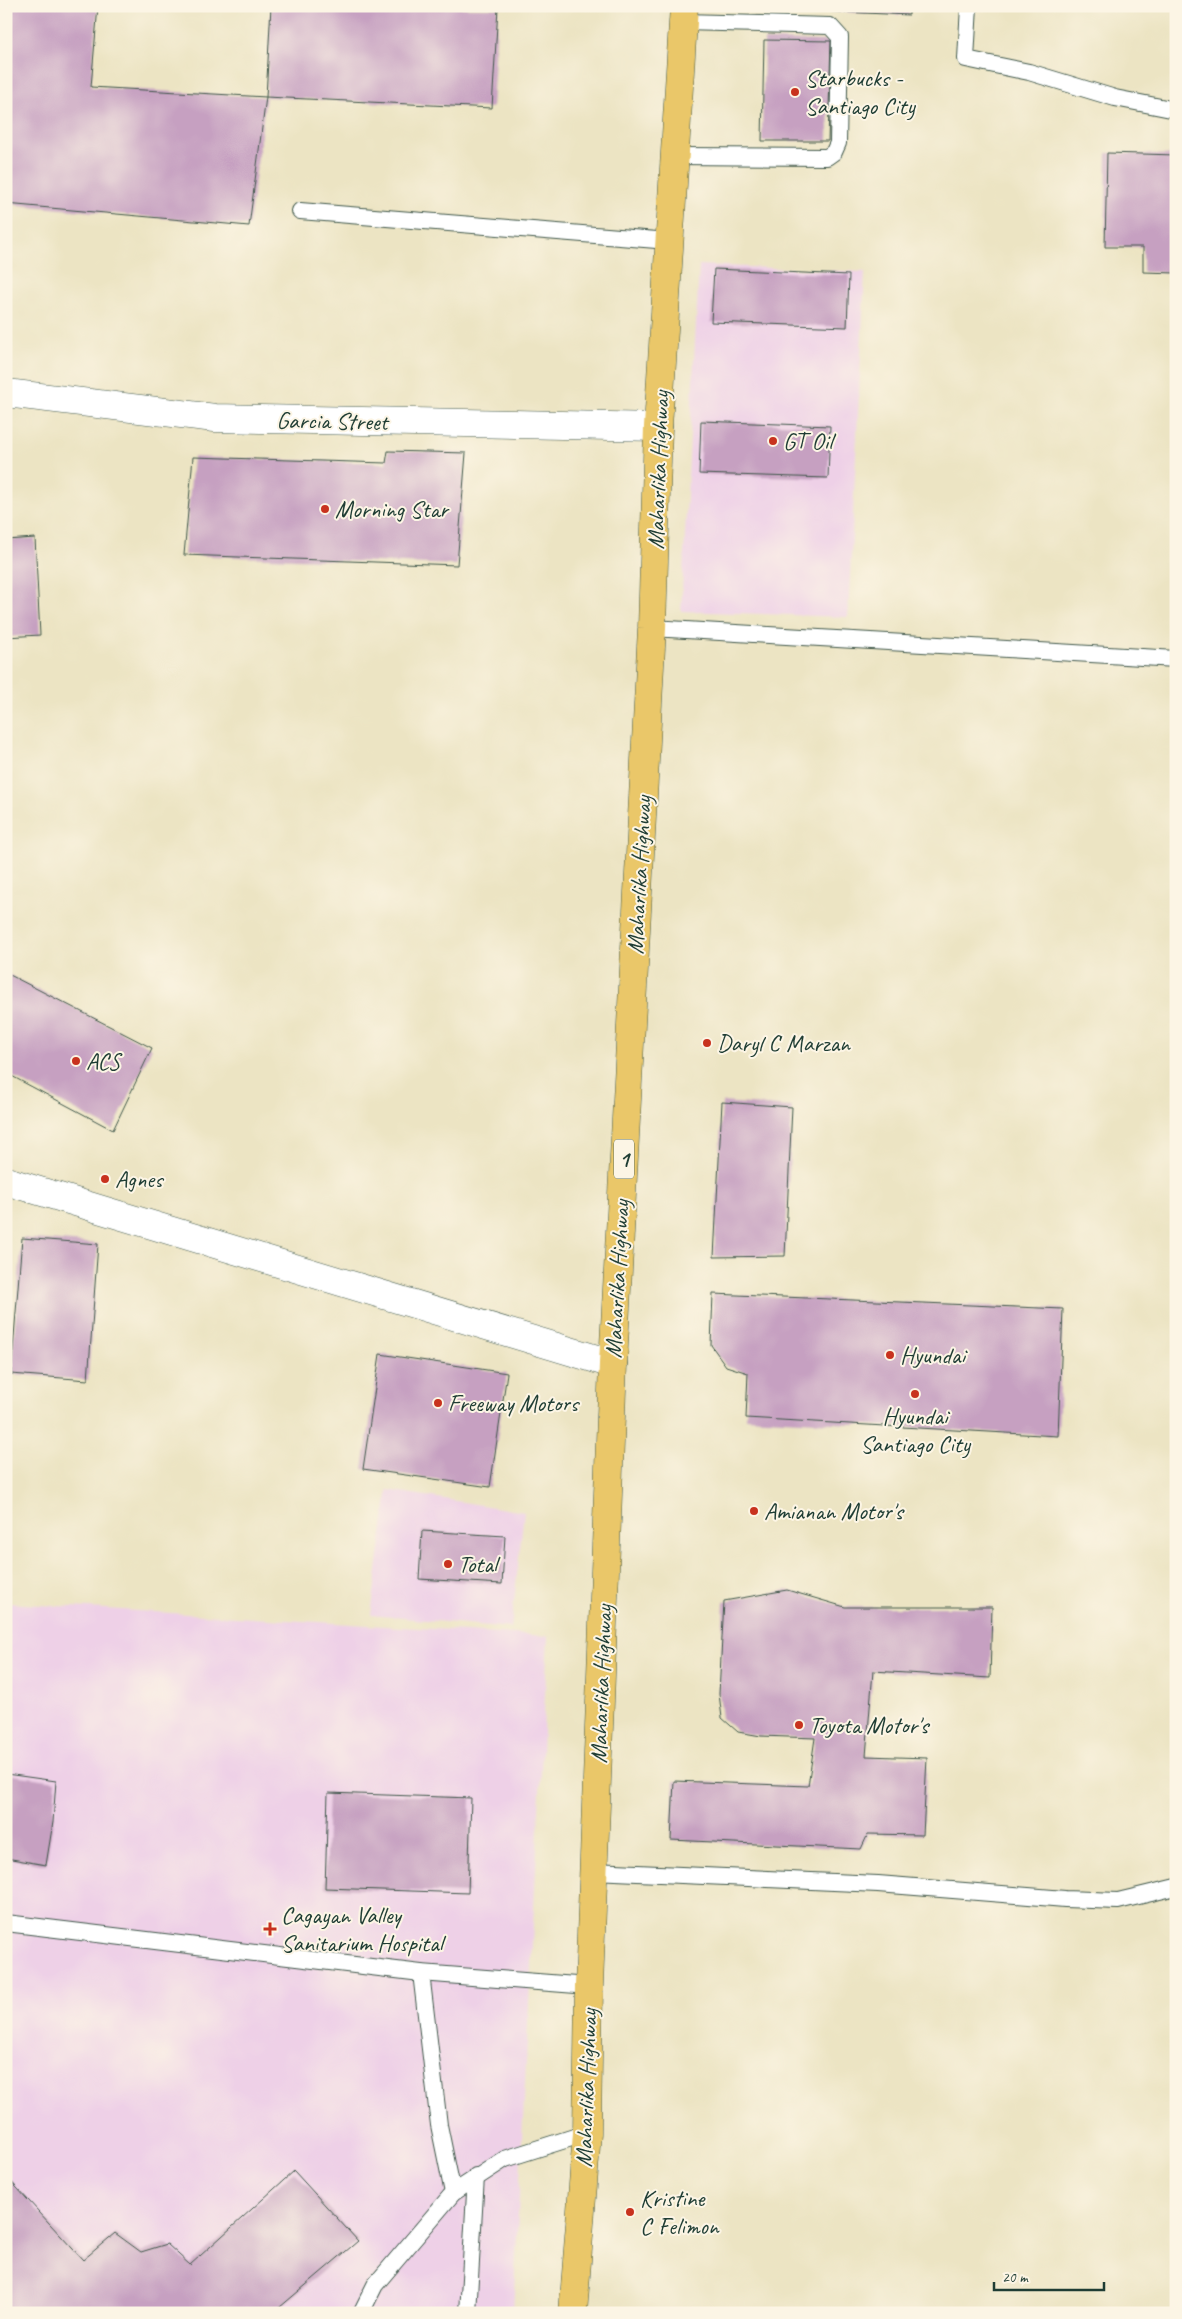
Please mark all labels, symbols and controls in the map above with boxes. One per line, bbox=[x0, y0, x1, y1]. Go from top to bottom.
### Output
place label: Starbucks - Santiago City bbox=[805, 63, 917, 121]
marker: Starbucks - Santiago City bbox=[789, 86, 801, 98]
street label: Maharlika Highway bbox=[640, 388, 676, 550]
street label: Garcia Street bbox=[276, 405, 390, 437]
place label: GT Oil bbox=[783, 426, 836, 456]
marker: GT Oil bbox=[767, 435, 779, 447]
place label: Morning Star bbox=[335, 494, 450, 524]
marker: Morning Star bbox=[319, 503, 331, 515]
street label: Maharlika Highway bbox=[620, 793, 658, 955]
place label: Daryl C Marzan bbox=[717, 1028, 851, 1058]
marker: Daryl C Marzan bbox=[701, 1037, 713, 1049]
place label: ACS bbox=[86, 1046, 123, 1076]
marker: ACS bbox=[70, 1055, 82, 1067]
road number: 1 bbox=[614, 1140, 634, 1178]
place label: Agnes bbox=[115, 1164, 164, 1194]
marker: Agnes bbox=[99, 1173, 111, 1185]
street label: Maharlika Highway bbox=[598, 1197, 636, 1359]
place label: Hyundai bbox=[900, 1340, 968, 1370]
marker: Hyundai bbox=[884, 1349, 896, 1361]
place label: Freeway Motors bbox=[448, 1388, 580, 1418]
marker: Hyundai Santiago City bbox=[909, 1388, 921, 1400]
marker: Freeway Motors bbox=[432, 1397, 444, 1409]
place label: Hyundai Santiago City bbox=[860, 1401, 972, 1459]
place label: Amianan Motor's bbox=[764, 1496, 905, 1526]
marker: Amianan Motor's bbox=[748, 1505, 760, 1517]
place label: Total bbox=[458, 1549, 501, 1579]
marker: Total bbox=[442, 1558, 454, 1570]
street label: Maharlika Highway bbox=[583, 1602, 619, 1764]
place label: Toyota Motor's bbox=[809, 1710, 931, 1740]
marker: Toyota Motor's bbox=[793, 1719, 805, 1731]
place label: Cagayan Valley Sanitarium Hospital bbox=[281, 1900, 447, 1958]
marker: Cagayan Valley Sanitarium Hospital bbox=[263, 1922, 277, 1936]
street label: Maharlika Highway bbox=[568, 2006, 604, 2168]
place label: Kristine C Felimon bbox=[640, 2183, 720, 2241]
marker: Kristine C Felimon bbox=[624, 2206, 636, 2218]
scale bar bbox=[994, 2259, 1104, 2291]
text: 20 m bbox=[1002, 2268, 1029, 2287]

